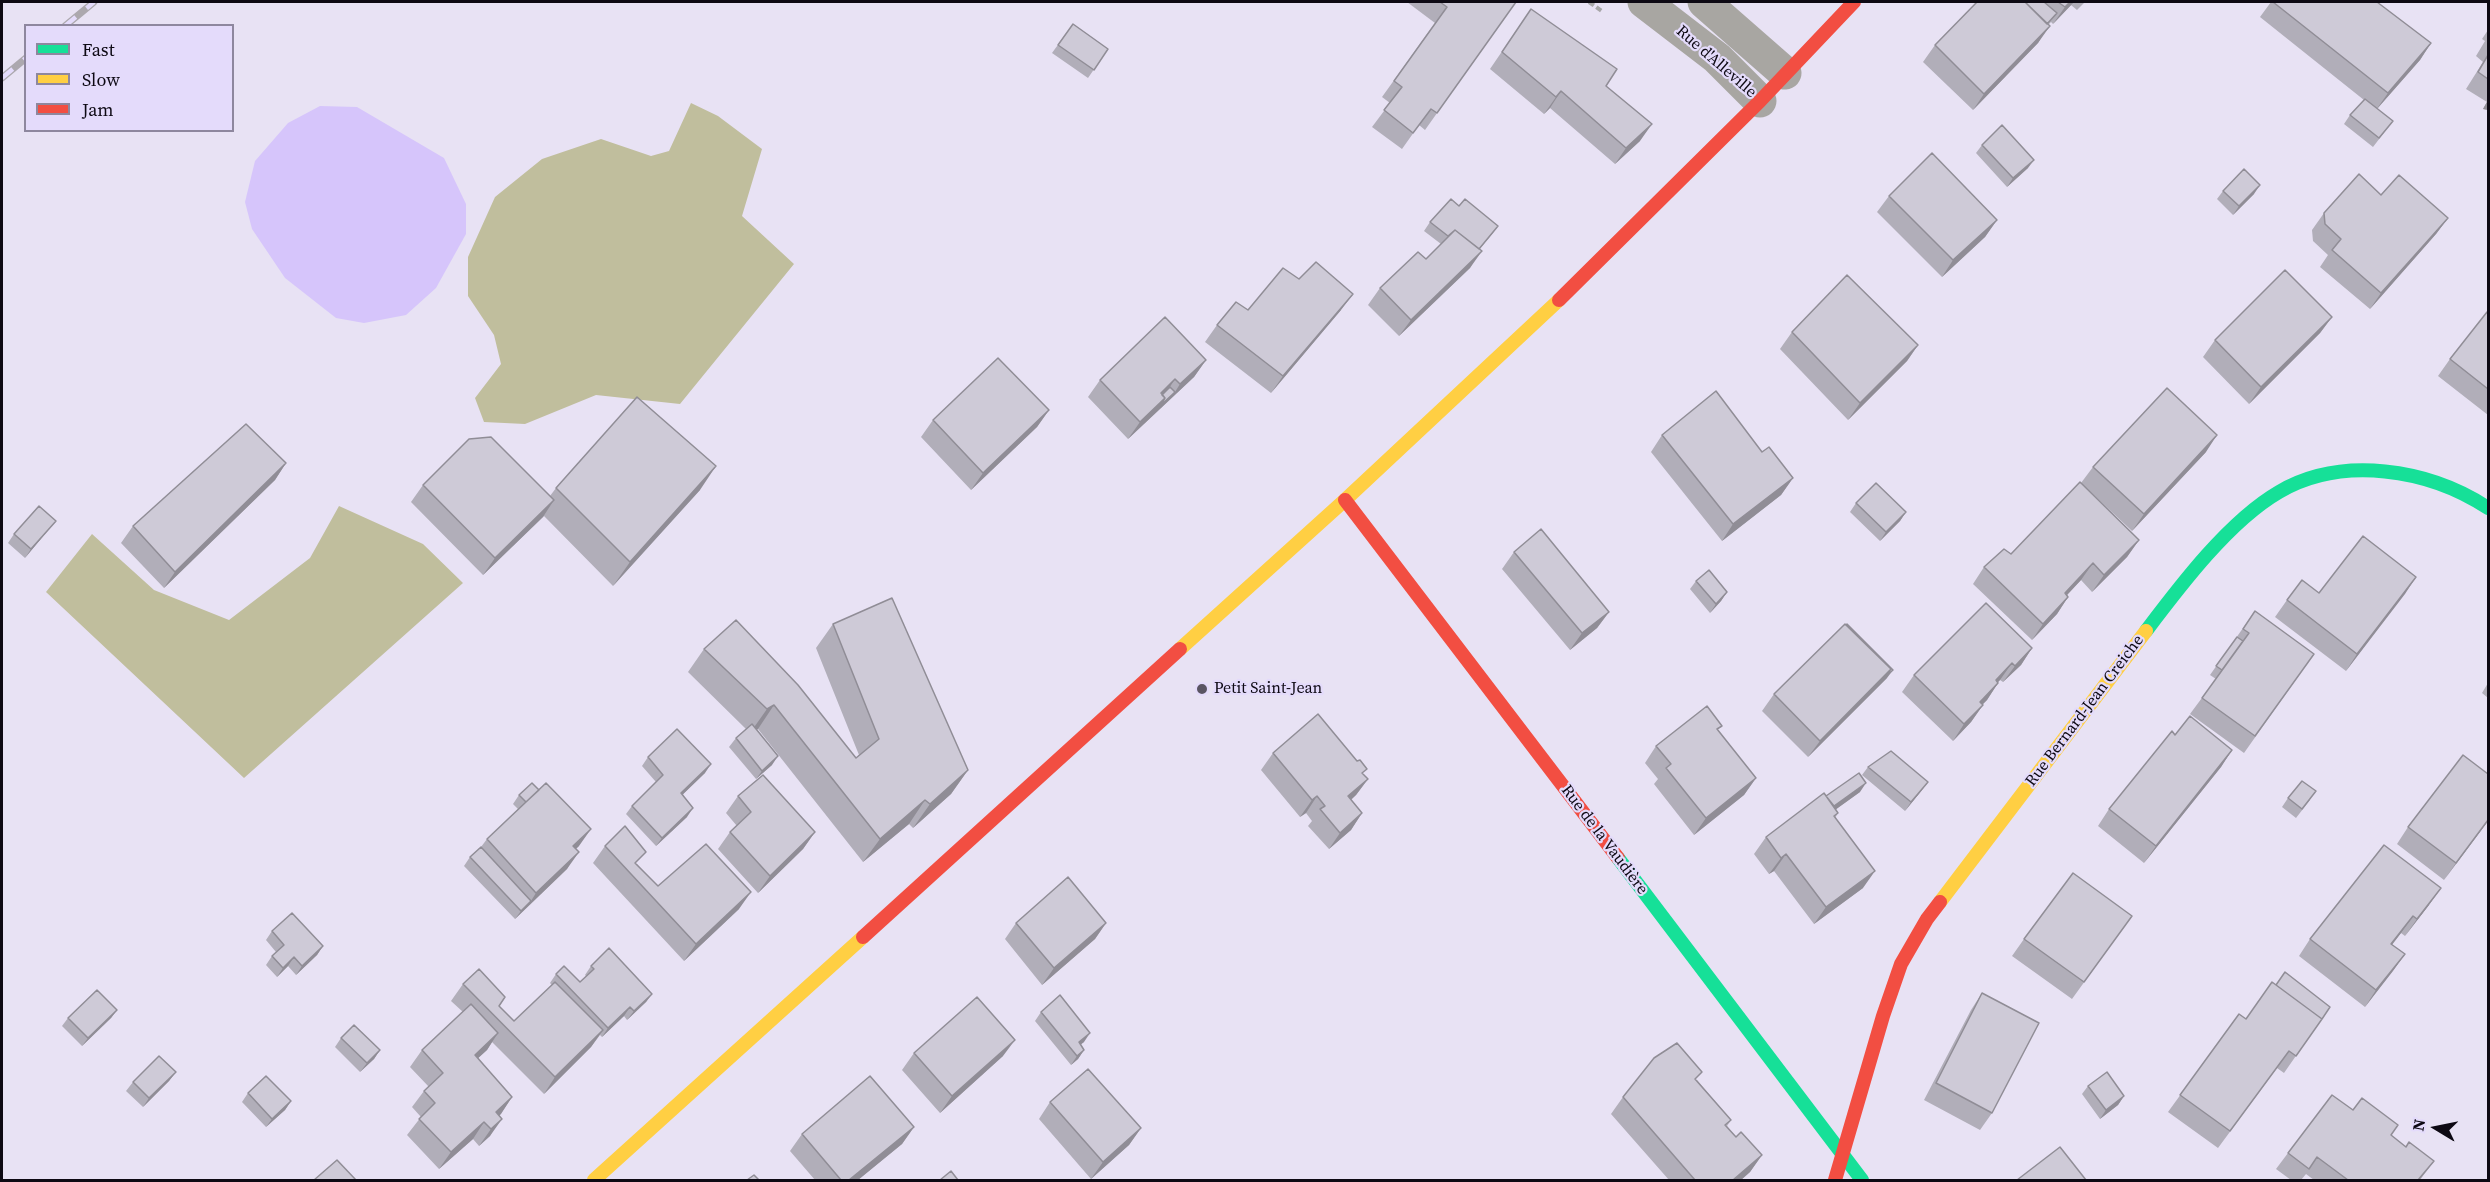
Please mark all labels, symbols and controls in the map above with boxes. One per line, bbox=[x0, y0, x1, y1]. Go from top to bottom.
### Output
street label: Rue d'Alleville bbox=[1672, 22, 1760, 102]
legend bbox=[24, 24, 234, 132]
text: Fast bbox=[82, 37, 115, 62]
text: Slow bbox=[82, 67, 120, 92]
text: Jam bbox=[82, 97, 114, 122]
street label: Rue Bernard-Jean Creiche bbox=[2022, 632, 2148, 790]
place label: Petit Saint-Jean bbox=[1214, 679, 1322, 699]
marker: Petit Saint-Jean bbox=[1195, 682, 1209, 696]
street label: Rue de la Vaudière bbox=[1557, 781, 1651, 899]
north arrow bbox=[2406, 1098, 2466, 1158]
text: N bbox=[2406, 1117, 2430, 1133]

